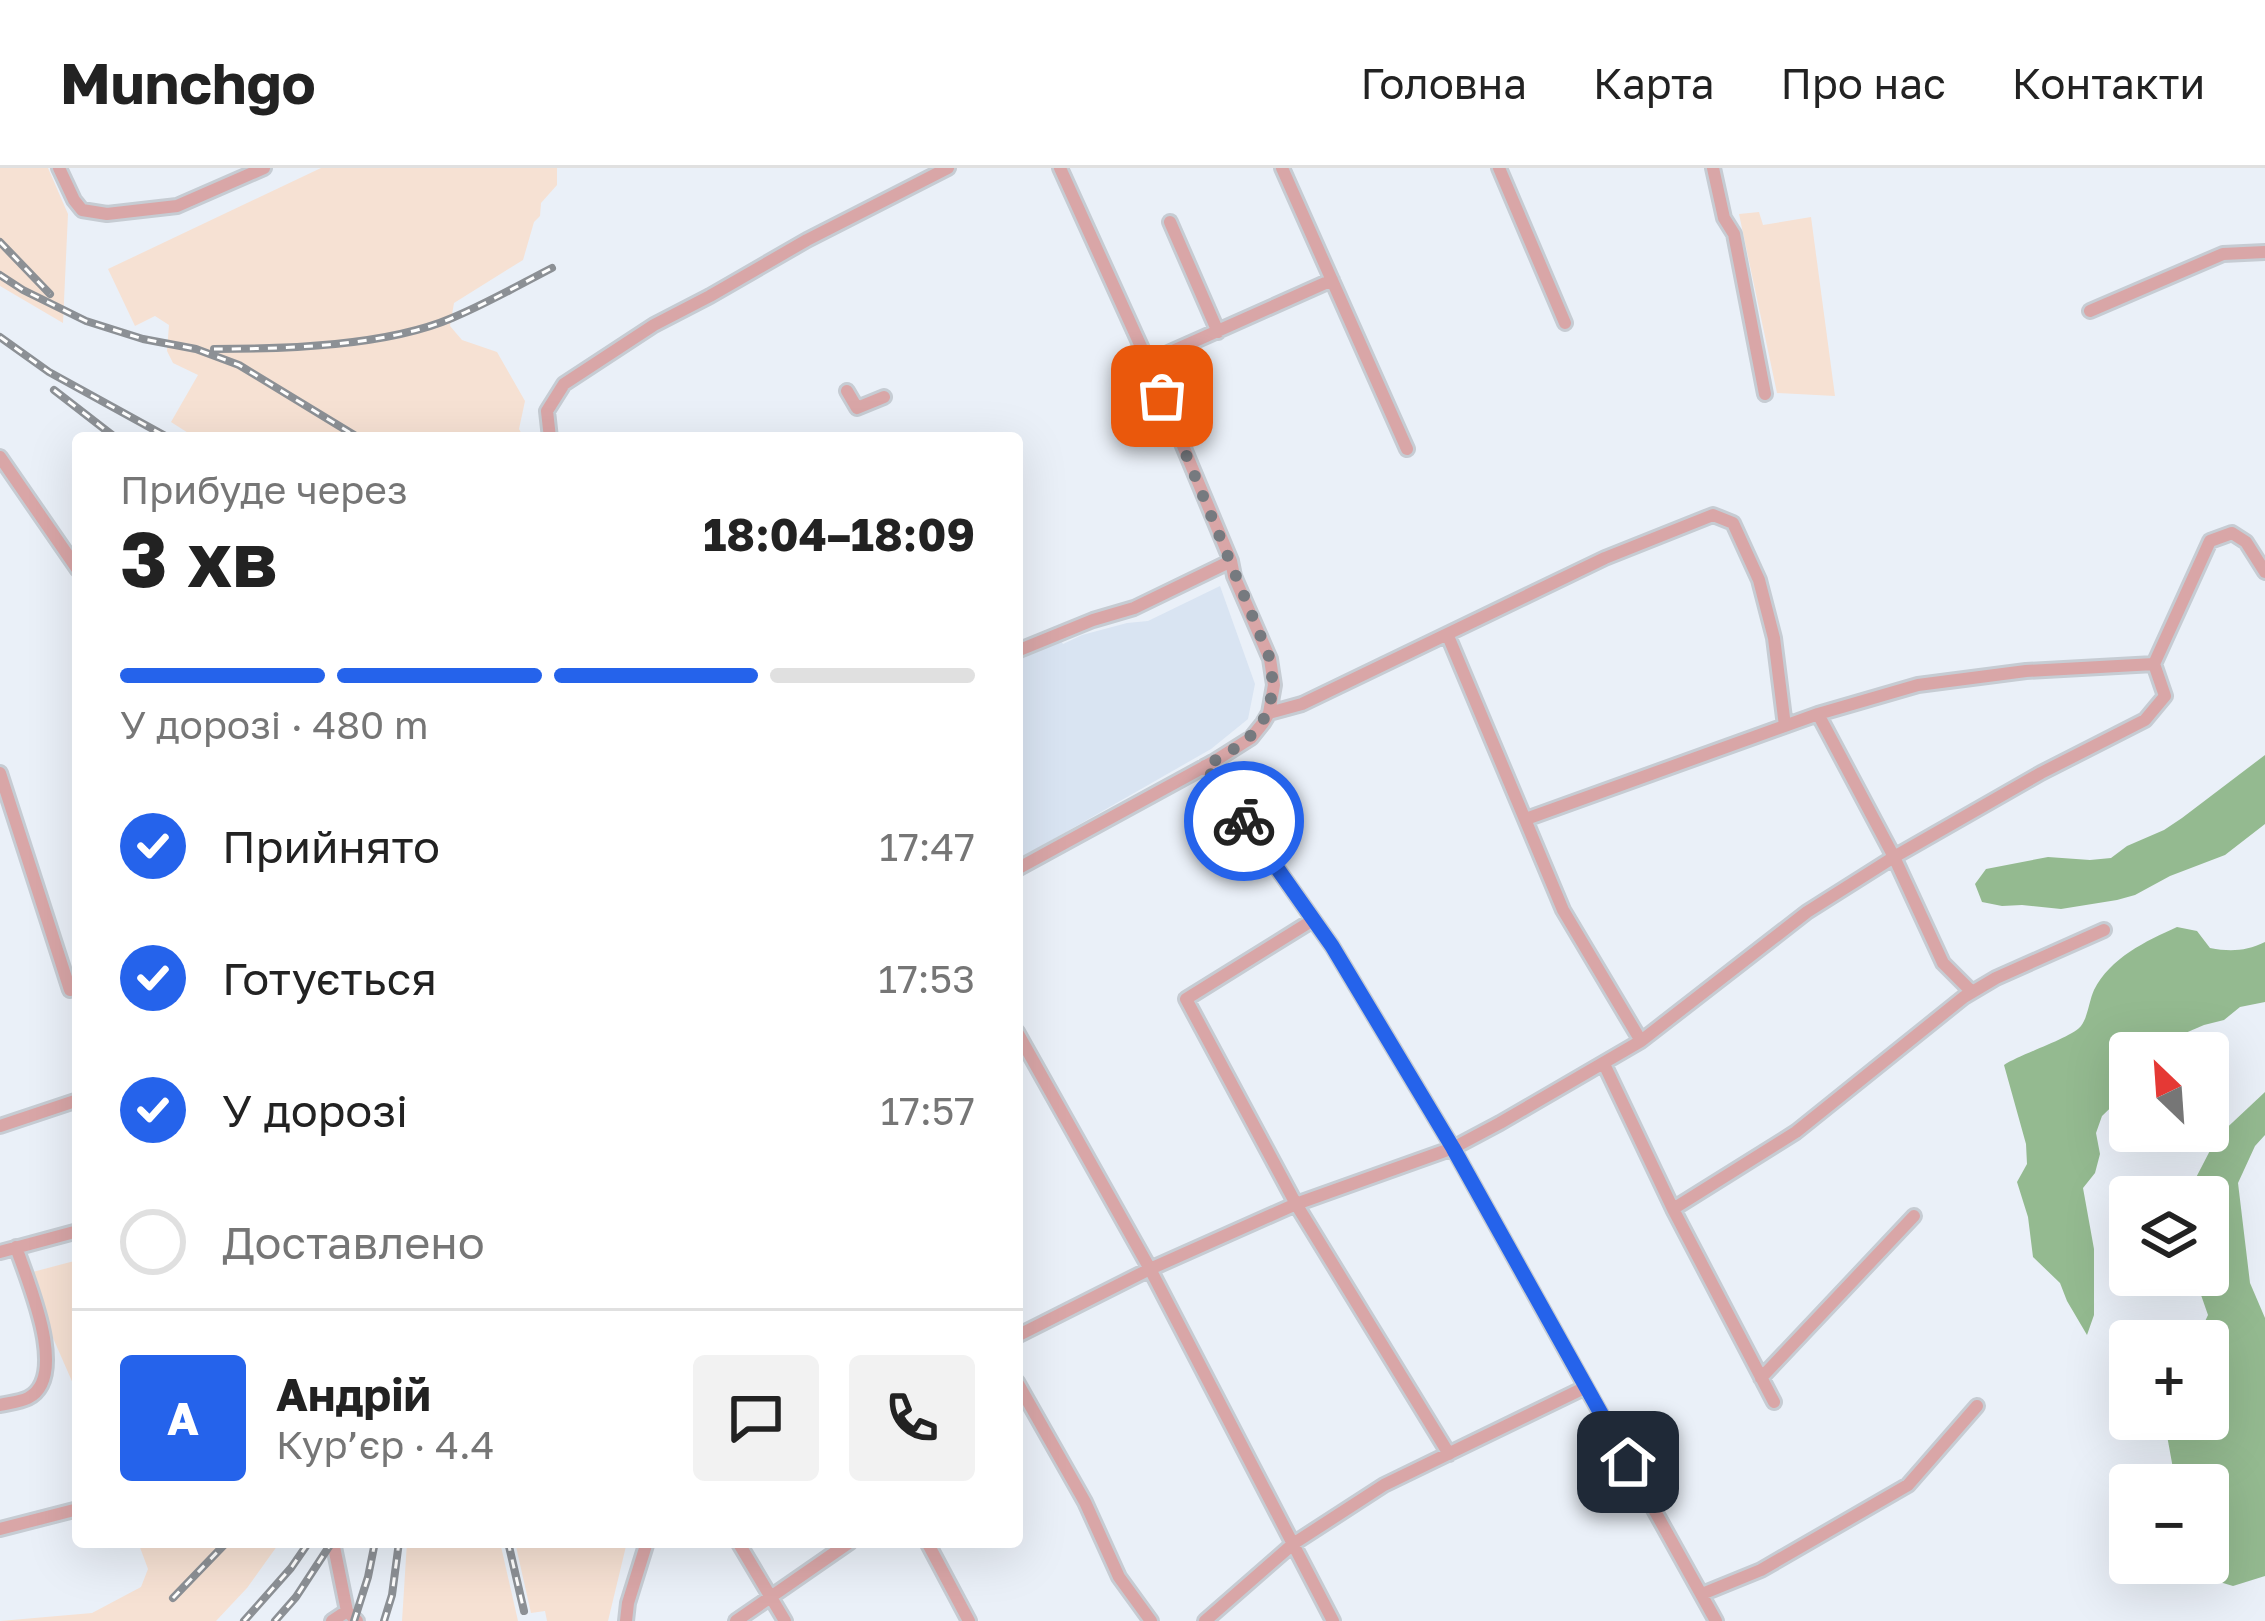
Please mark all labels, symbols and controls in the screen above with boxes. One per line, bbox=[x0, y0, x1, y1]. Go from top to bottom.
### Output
text: Munchgo bbox=[60, 48, 316, 117]
text: Головна bbox=[1360, 58, 1527, 108]
text: Карта bbox=[1593, 58, 1715, 108]
text: Про нас bbox=[1781, 58, 1946, 108]
text: Контакти bbox=[2012, 58, 2205, 108]
pin bbox=[1111, 345, 1213, 447]
icon: bag bbox=[1129, 363, 1195, 429]
text: Прибуде через bbox=[120, 466, 407, 513]
text: 18:04–18:09 bbox=[703, 507, 975, 561]
text: 3 хв bbox=[120, 511, 278, 604]
text: У дорозі · 480 m bbox=[120, 701, 428, 748]
courier bbox=[1184, 761, 1304, 881]
icon: bike bbox=[1211, 788, 1277, 854]
icon: check bbox=[120, 813, 186, 879]
text: Прийнято bbox=[222, 819, 440, 873]
text: 17:47 bbox=[879, 823, 975, 870]
icon: check bbox=[120, 945, 186, 1011]
text: Готується bbox=[222, 951, 437, 1005]
text: 17:53 bbox=[878, 955, 975, 1002]
north arrow bbox=[2109, 1032, 2229, 1152]
map controls bbox=[2109, 1032, 2229, 1584]
icon: check bbox=[120, 1077, 186, 1143]
text: У дорозі bbox=[222, 1083, 408, 1137]
text: 17:57 bbox=[880, 1087, 975, 1134]
button: layers bbox=[2109, 1176, 2229, 1296]
text: Доставлено bbox=[222, 1215, 485, 1269]
button: + bbox=[2109, 1320, 2229, 1440]
button: chat bbox=[693, 1355, 819, 1481]
button: phone bbox=[849, 1355, 975, 1481]
text: Андрій bbox=[276, 1367, 431, 1421]
text: А bbox=[167, 1391, 199, 1445]
pin bbox=[1577, 1411, 1679, 1513]
text: Кур’єр · 4.4 bbox=[276, 1421, 495, 1468]
icon: home bbox=[1595, 1429, 1661, 1495]
button: − bbox=[2109, 1464, 2229, 1584]

